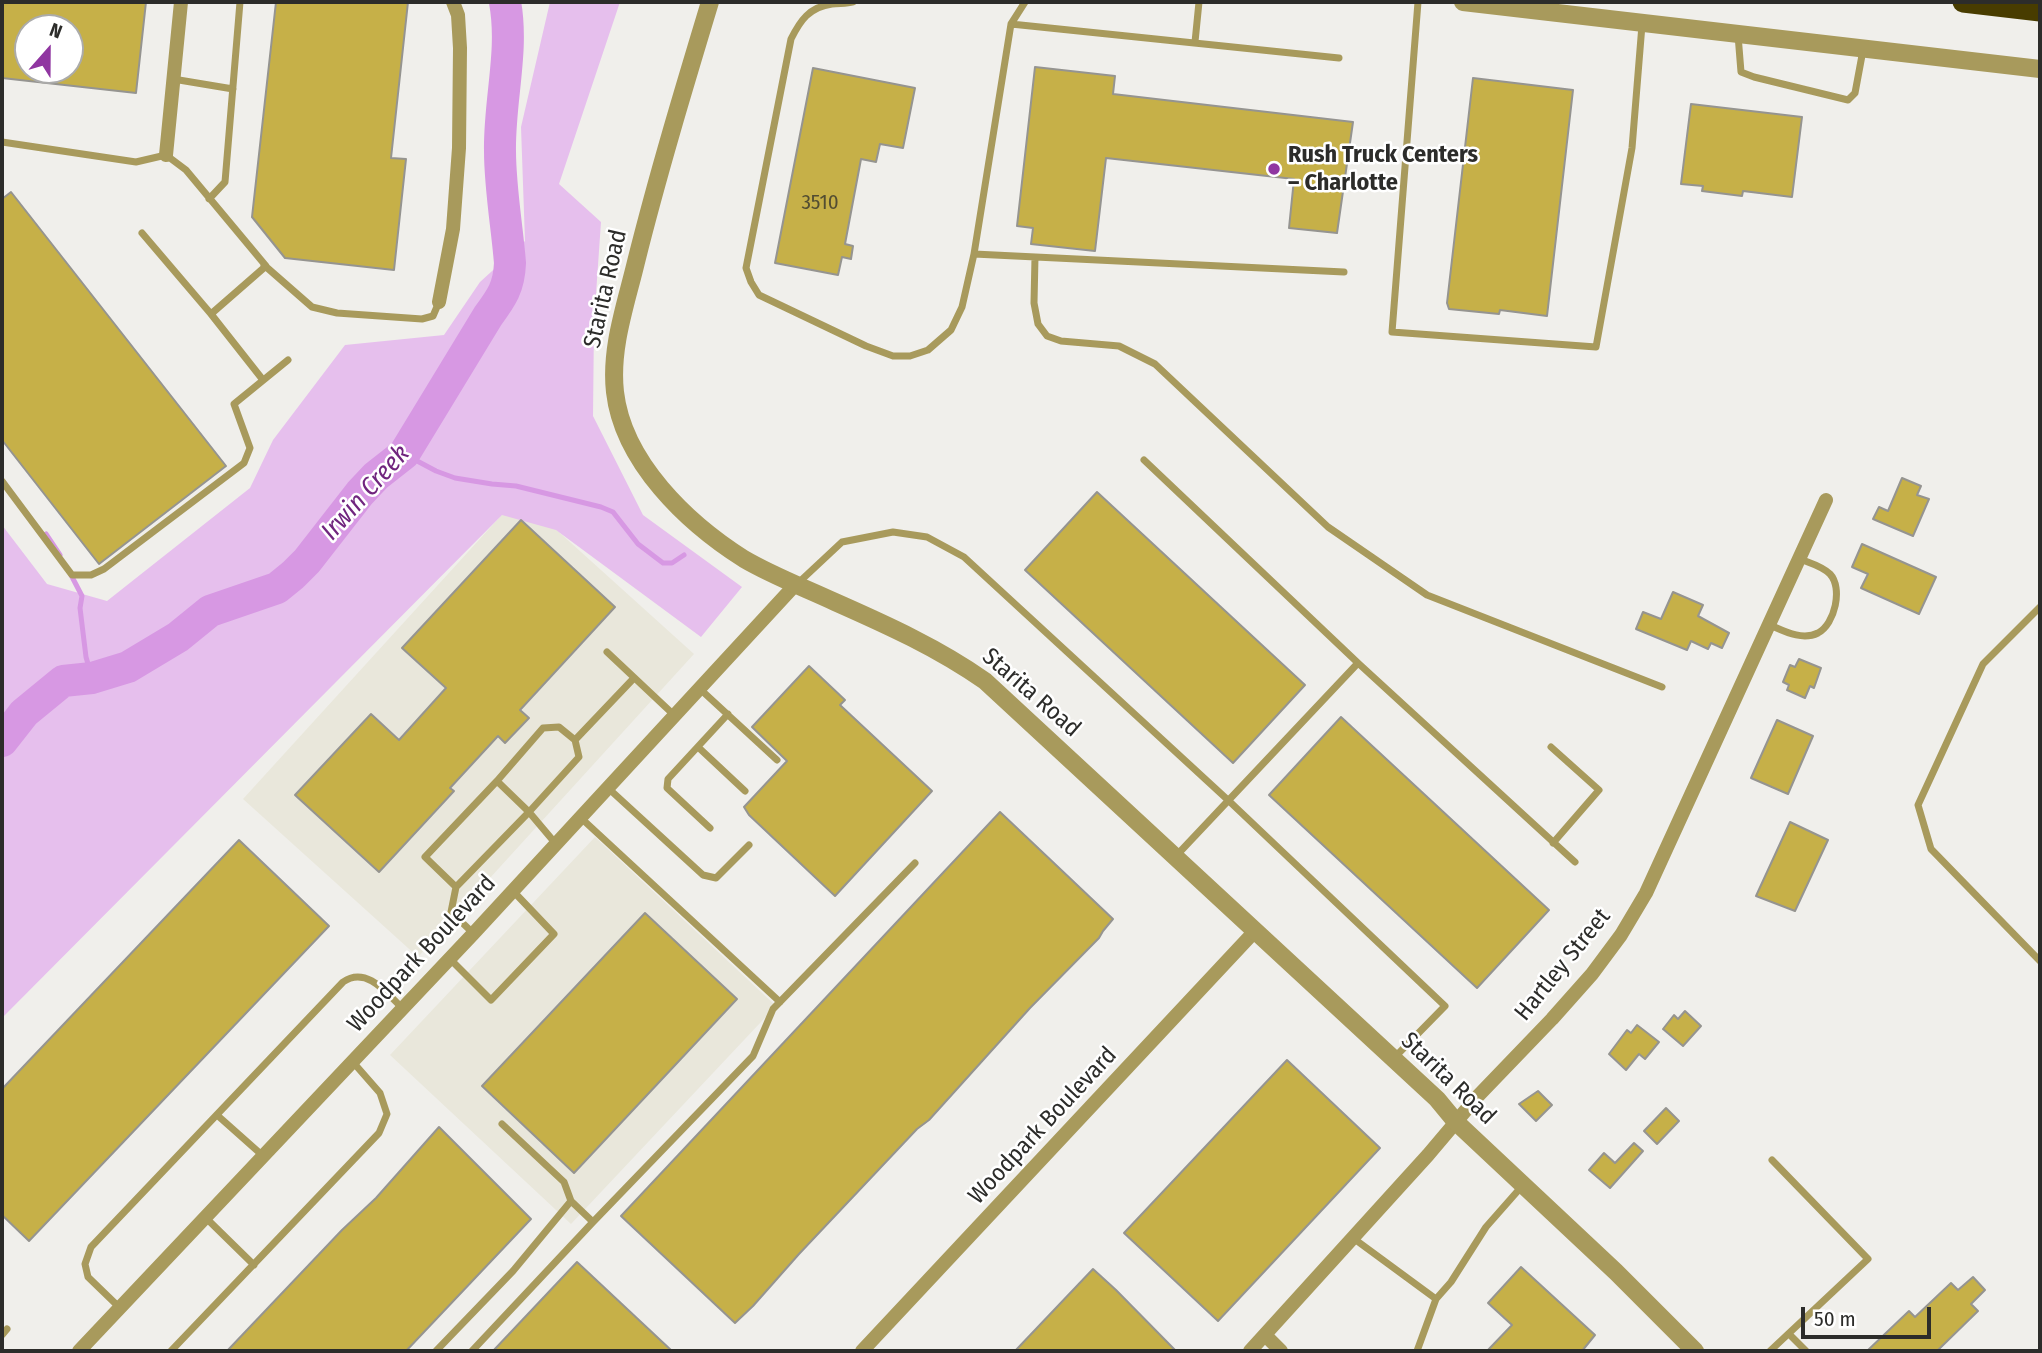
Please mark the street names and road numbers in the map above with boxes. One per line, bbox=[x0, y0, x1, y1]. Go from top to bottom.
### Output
street label: Starita Road bbox=[578, 227, 634, 351]
street label: Starita Road bbox=[976, 643, 1086, 743]
street label: Woodpark Boulevard bbox=[342, 869, 502, 1039]
street label: Hartley Street bbox=[1509, 903, 1617, 1027]
street label: Starita Road bbox=[1395, 1027, 1501, 1131]
street label: Woodpark Boulevard bbox=[963, 1041, 1123, 1211]

